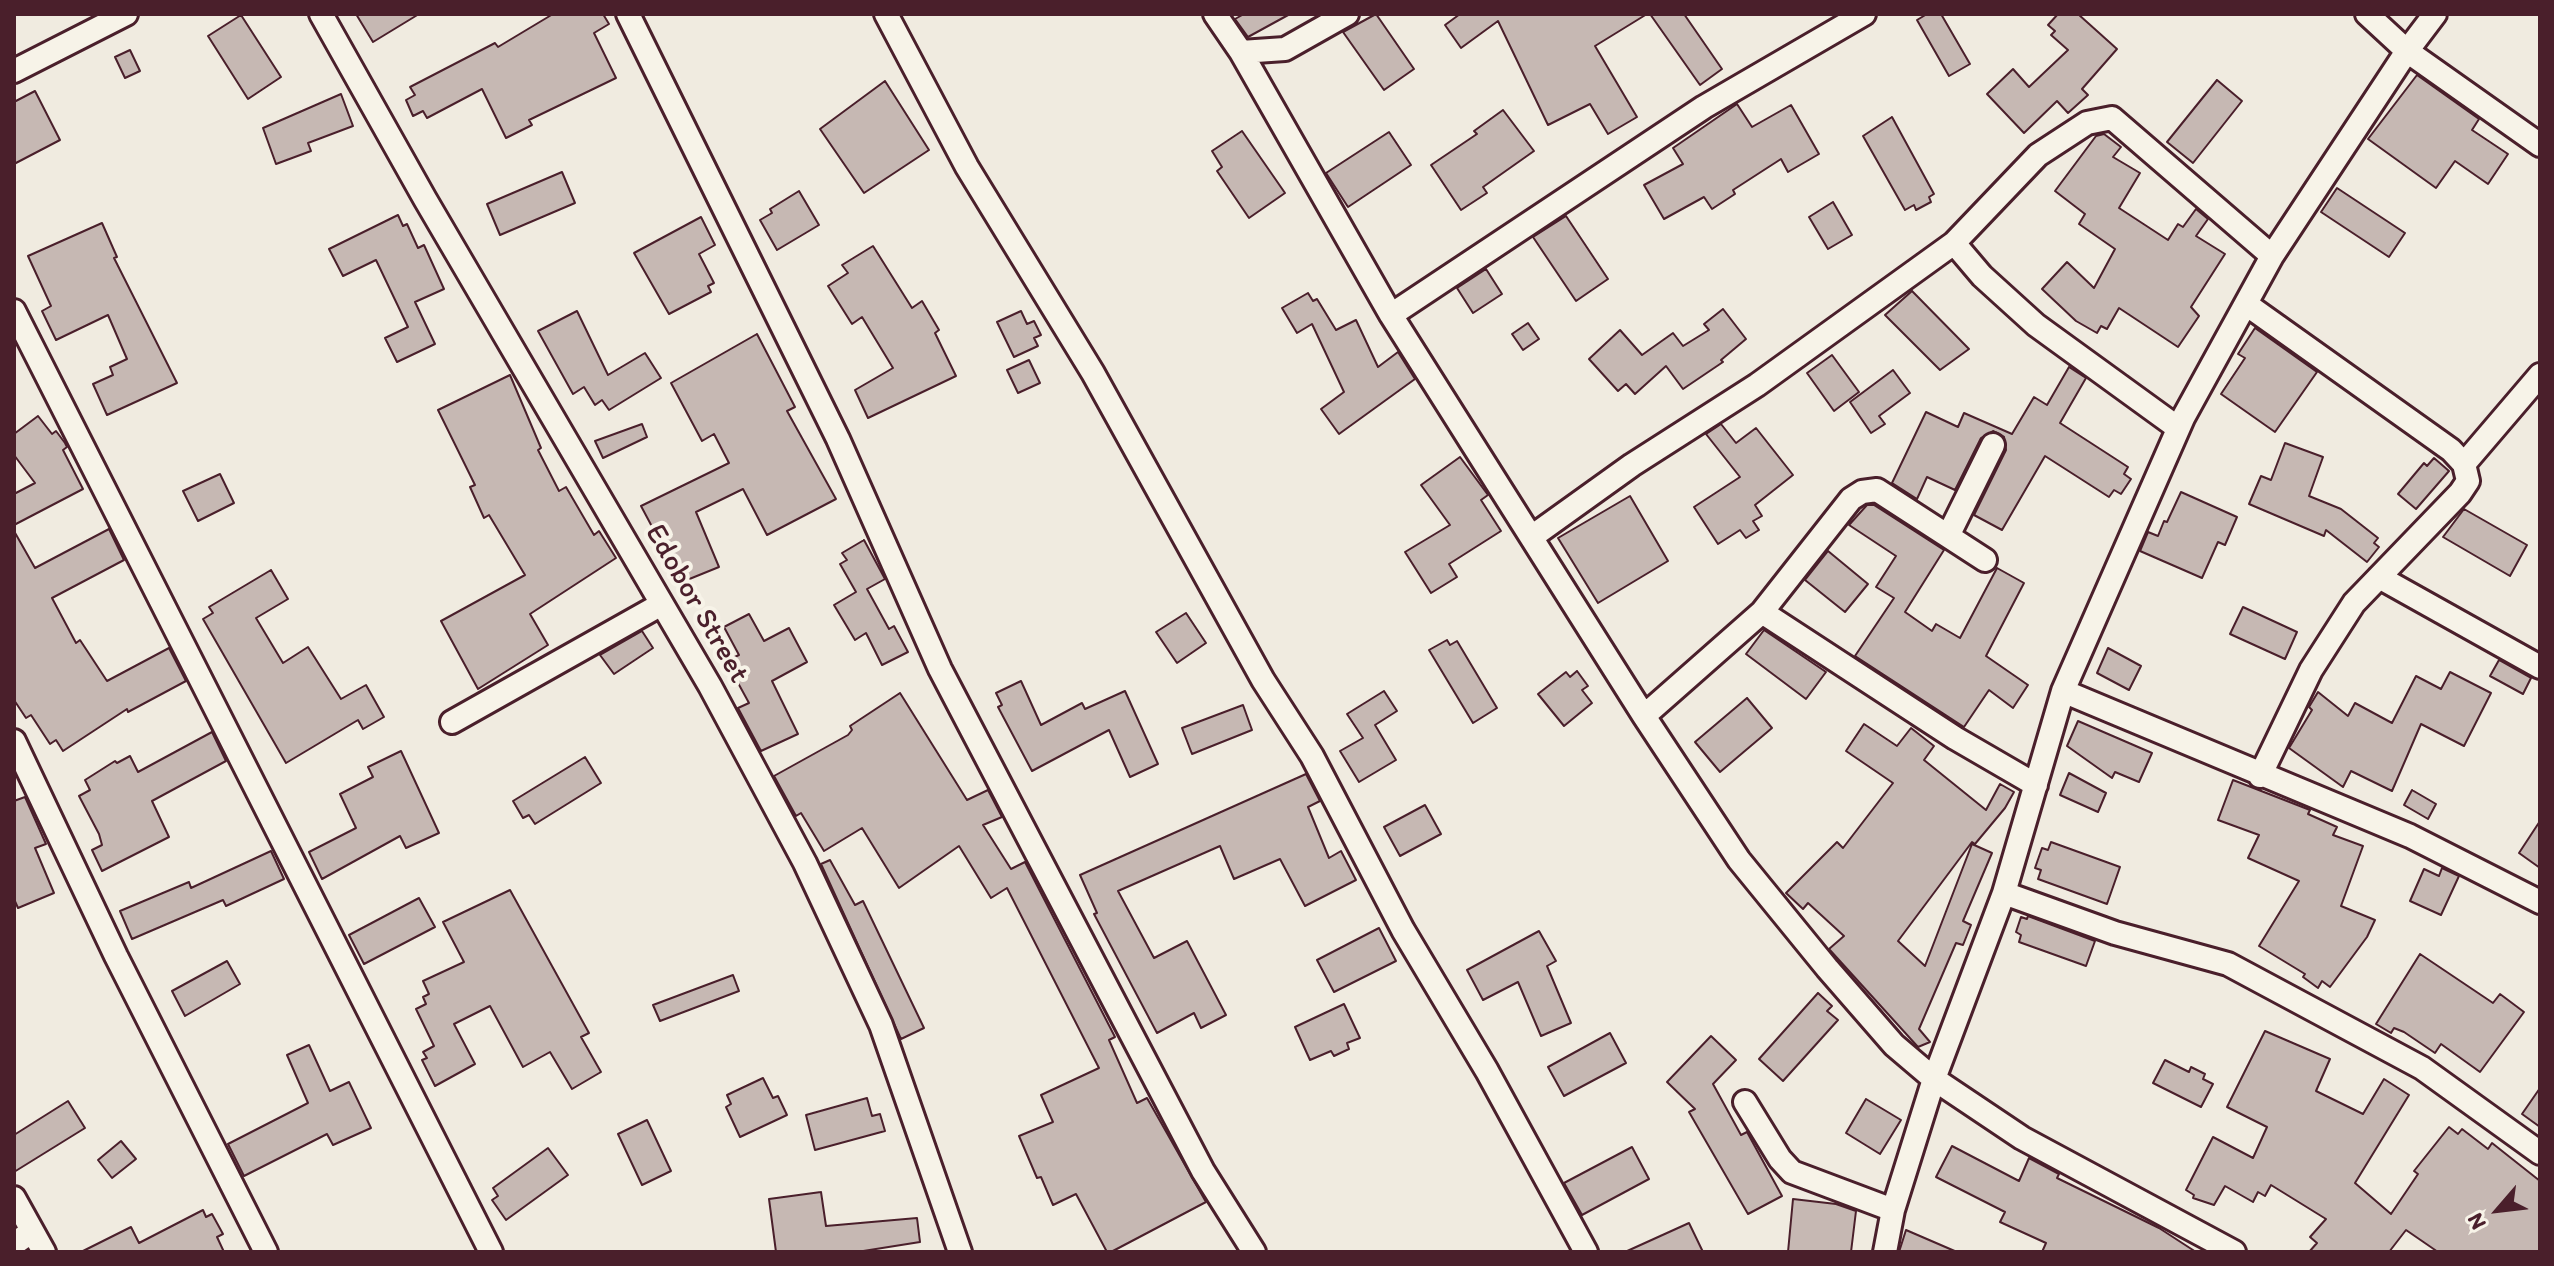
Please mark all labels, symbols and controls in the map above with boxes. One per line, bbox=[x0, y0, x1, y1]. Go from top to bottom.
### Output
street label: Edobor Street bbox=[636, 518, 756, 690]
north arrow bbox=[2458, 1170, 2538, 1250]
text: N bbox=[2461, 1209, 2492, 1234]

